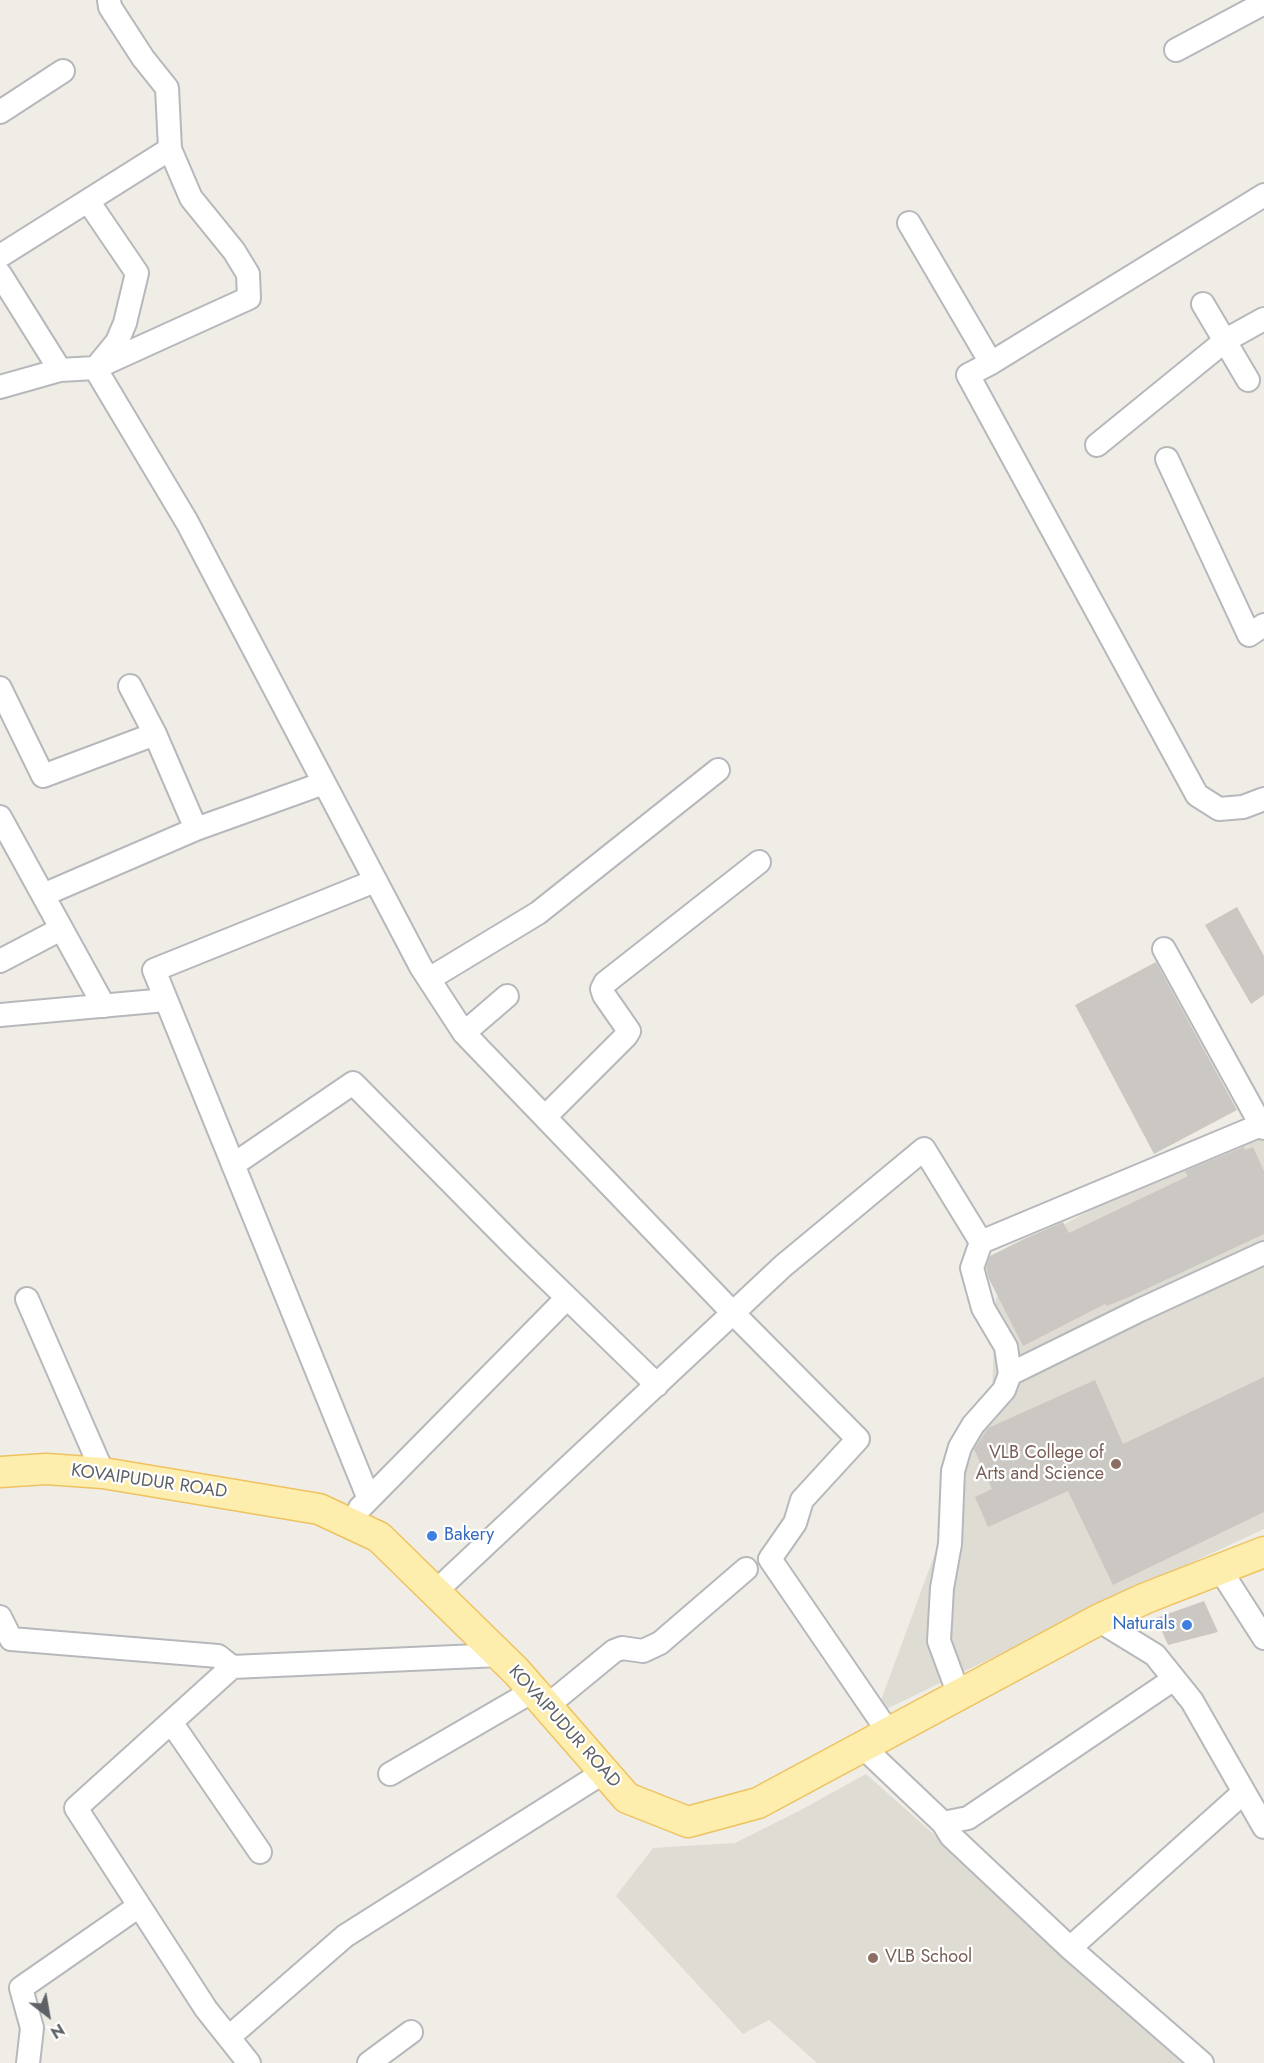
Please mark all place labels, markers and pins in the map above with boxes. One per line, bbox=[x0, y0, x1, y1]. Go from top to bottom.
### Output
place label: VLB College of Arts and Science bbox=[975, 1443, 1104, 1486]
marker: VLB College of Arts and Science bbox=[1109, 1457, 1123, 1471]
place label: Bakery bbox=[444, 1525, 494, 1547]
marker: Bakery bbox=[425, 1529, 439, 1543]
place label: Naturals bbox=[1112, 1614, 1175, 1636]
marker: Naturals bbox=[1180, 1618, 1194, 1632]
place label: VLB School bbox=[885, 1947, 972, 1969]
marker: VLB School bbox=[866, 1951, 880, 1965]

